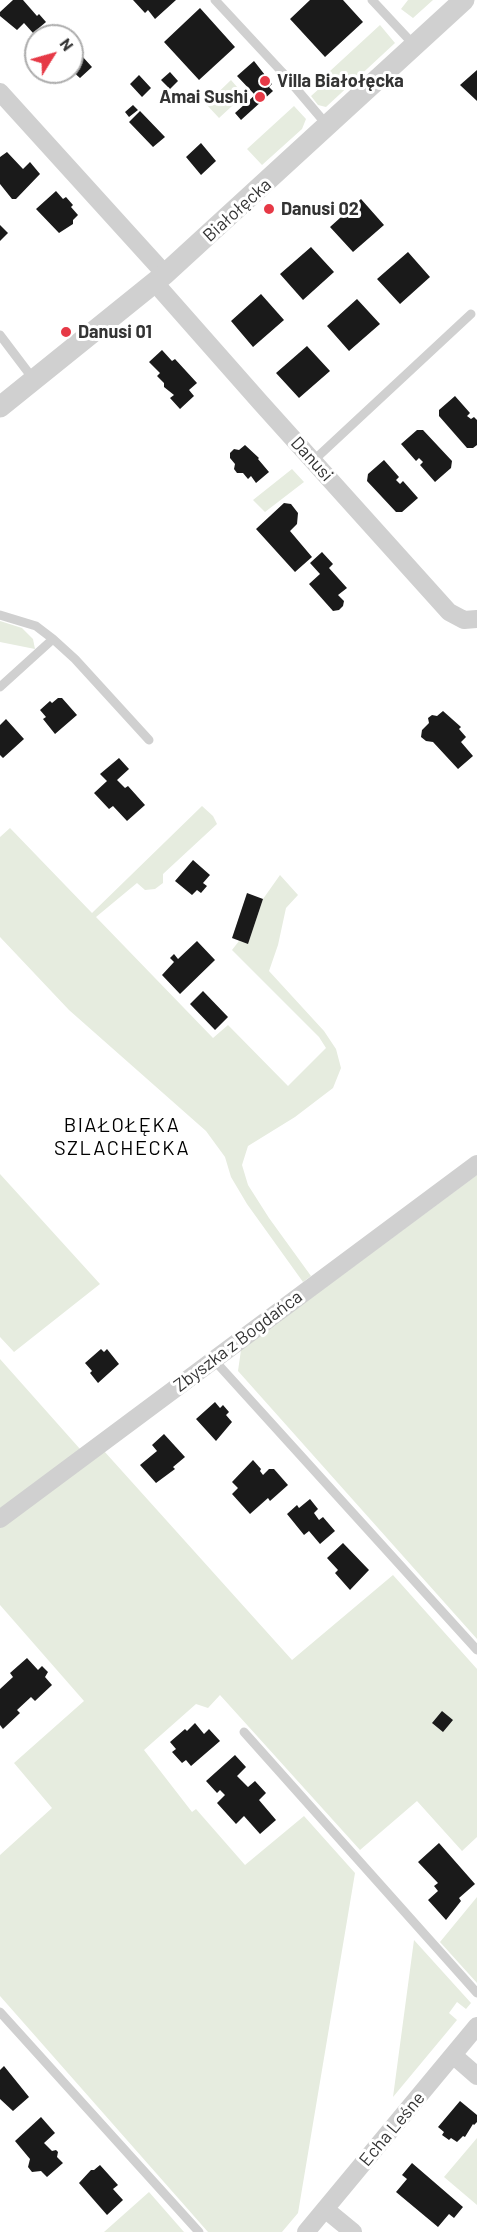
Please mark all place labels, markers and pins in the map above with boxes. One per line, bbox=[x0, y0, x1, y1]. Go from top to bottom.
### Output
place label: Villa Białołęcka bbox=[277, 70, 404, 92]
marker: Villa Białołęcka bbox=[258, 74, 272, 88]
place label: Amai Sushi bbox=[159, 86, 248, 108]
marker: Amai Sushi bbox=[253, 90, 267, 104]
place label: Danusi 02 bbox=[281, 198, 359, 220]
marker: Danusi 02 bbox=[262, 202, 276, 216]
place label: Danusi 01 bbox=[78, 321, 152, 343]
marker: Danusi 01 bbox=[59, 325, 73, 339]

